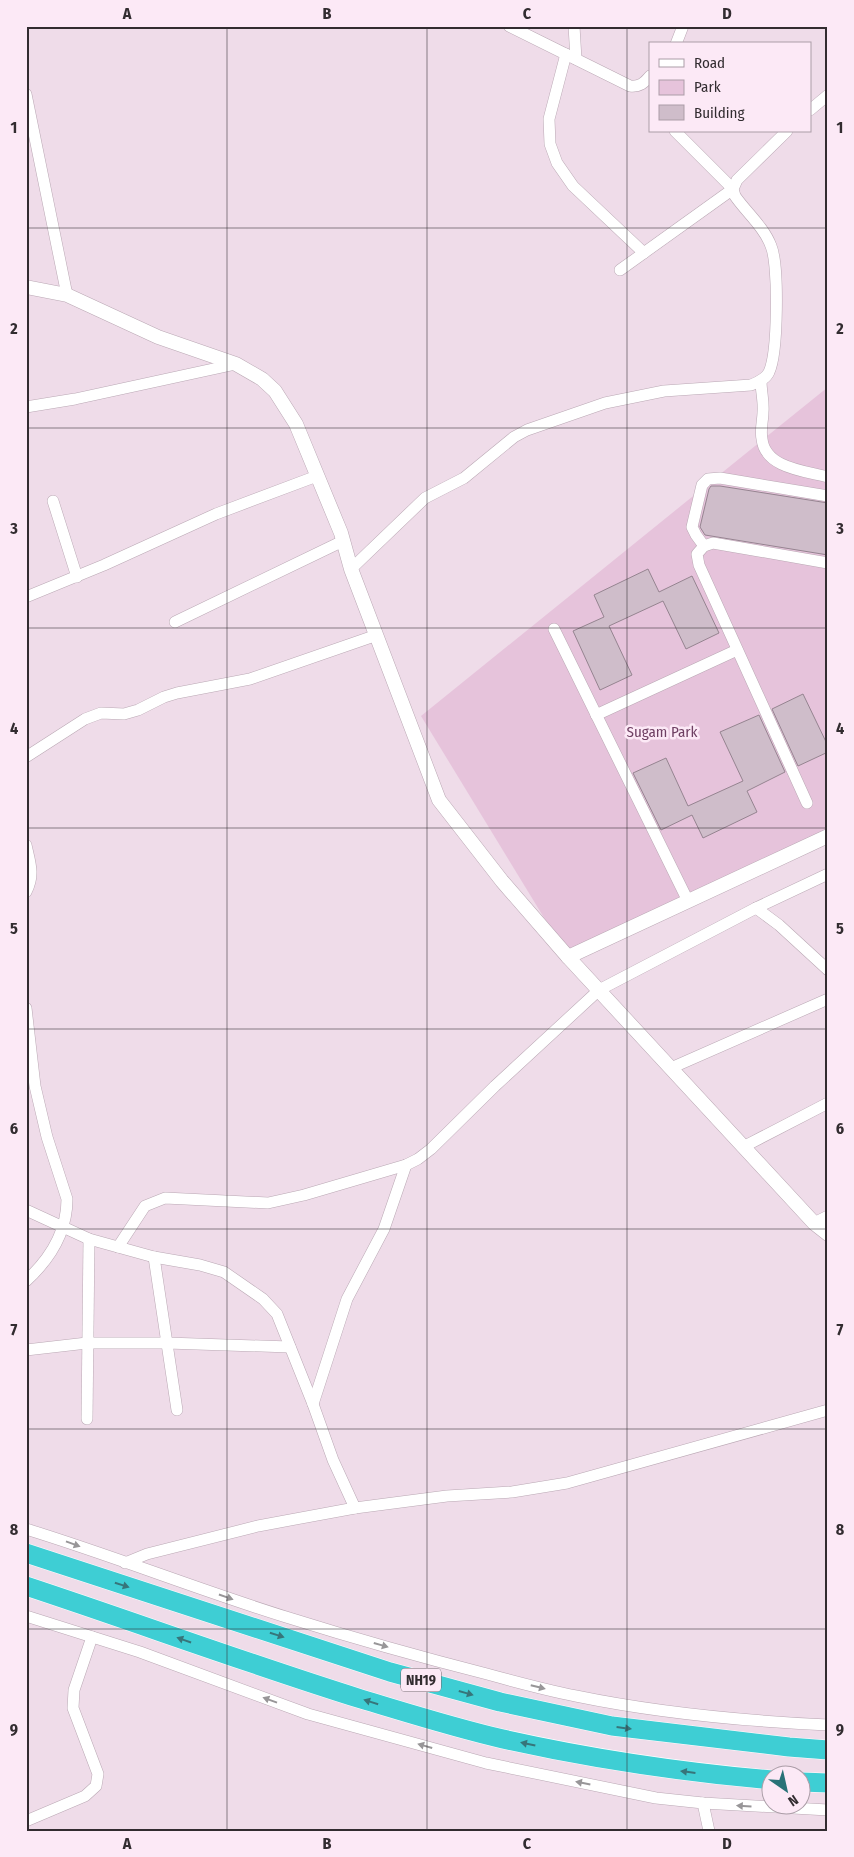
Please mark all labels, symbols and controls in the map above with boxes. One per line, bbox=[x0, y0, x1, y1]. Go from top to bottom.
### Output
text: A bbox=[122, 4, 132, 23]
text: B bbox=[323, 4, 332, 23]
text: C bbox=[523, 4, 532, 23]
text: D bbox=[722, 4, 732, 23]
legend bbox=[649, 42, 812, 132]
text: Road bbox=[694, 54, 725, 72]
text: Park bbox=[694, 78, 721, 96]
text: Building bbox=[694, 104, 745, 122]
text: 1 bbox=[11, 118, 17, 137]
text: 1 bbox=[837, 118, 843, 137]
text: 2 bbox=[9, 319, 18, 338]
text: 2 bbox=[835, 319, 844, 338]
text: 3 bbox=[9, 519, 18, 538]
text: 3 bbox=[835, 519, 844, 538]
text: 4 bbox=[10, 719, 18, 738]
text: 4 bbox=[836, 719, 844, 738]
park label: Sugam Park bbox=[626, 723, 698, 741]
text: 5 bbox=[10, 919, 18, 938]
text: 5 bbox=[836, 919, 844, 938]
text: 6 bbox=[10, 1119, 18, 1138]
text: 6 bbox=[836, 1119, 844, 1138]
text: 7 bbox=[11, 1320, 18, 1339]
text: 7 bbox=[837, 1320, 844, 1339]
text: 8 bbox=[10, 1520, 19, 1539]
text: 8 bbox=[836, 1520, 845, 1539]
one-way arrow bbox=[65, 1541, 80, 1548]
one-way arrow bbox=[115, 1582, 130, 1590]
one-way arrow bbox=[219, 1594, 234, 1601]
one-way arrow bbox=[270, 1631, 285, 1639]
one-way arrow bbox=[176, 1636, 191, 1644]
one-way arrow bbox=[374, 1641, 389, 1649]
road number: NH19 bbox=[401, 1668, 441, 1692]
one-way arrow bbox=[531, 1683, 546, 1691]
one-way arrow bbox=[458, 1689, 473, 1697]
one-way arrow bbox=[262, 1696, 277, 1704]
one-way arrow bbox=[364, 1697, 379, 1705]
text: 9 bbox=[10, 1720, 18, 1739]
text: 9 bbox=[836, 1720, 844, 1739]
one-way arrow bbox=[617, 1724, 633, 1732]
one-way arrow bbox=[520, 1740, 536, 1748]
one-way arrow bbox=[418, 1742, 433, 1750]
north arrow bbox=[762, 1764, 812, 1814]
one-way arrow bbox=[680, 1768, 696, 1776]
one-way arrow bbox=[576, 1779, 591, 1787]
text: N bbox=[785, 1791, 801, 1810]
one-way arrow bbox=[736, 1801, 752, 1809]
text: A bbox=[122, 1834, 132, 1853]
text: B bbox=[323, 1834, 332, 1853]
text: C bbox=[523, 1834, 532, 1853]
text: D bbox=[722, 1834, 732, 1853]

